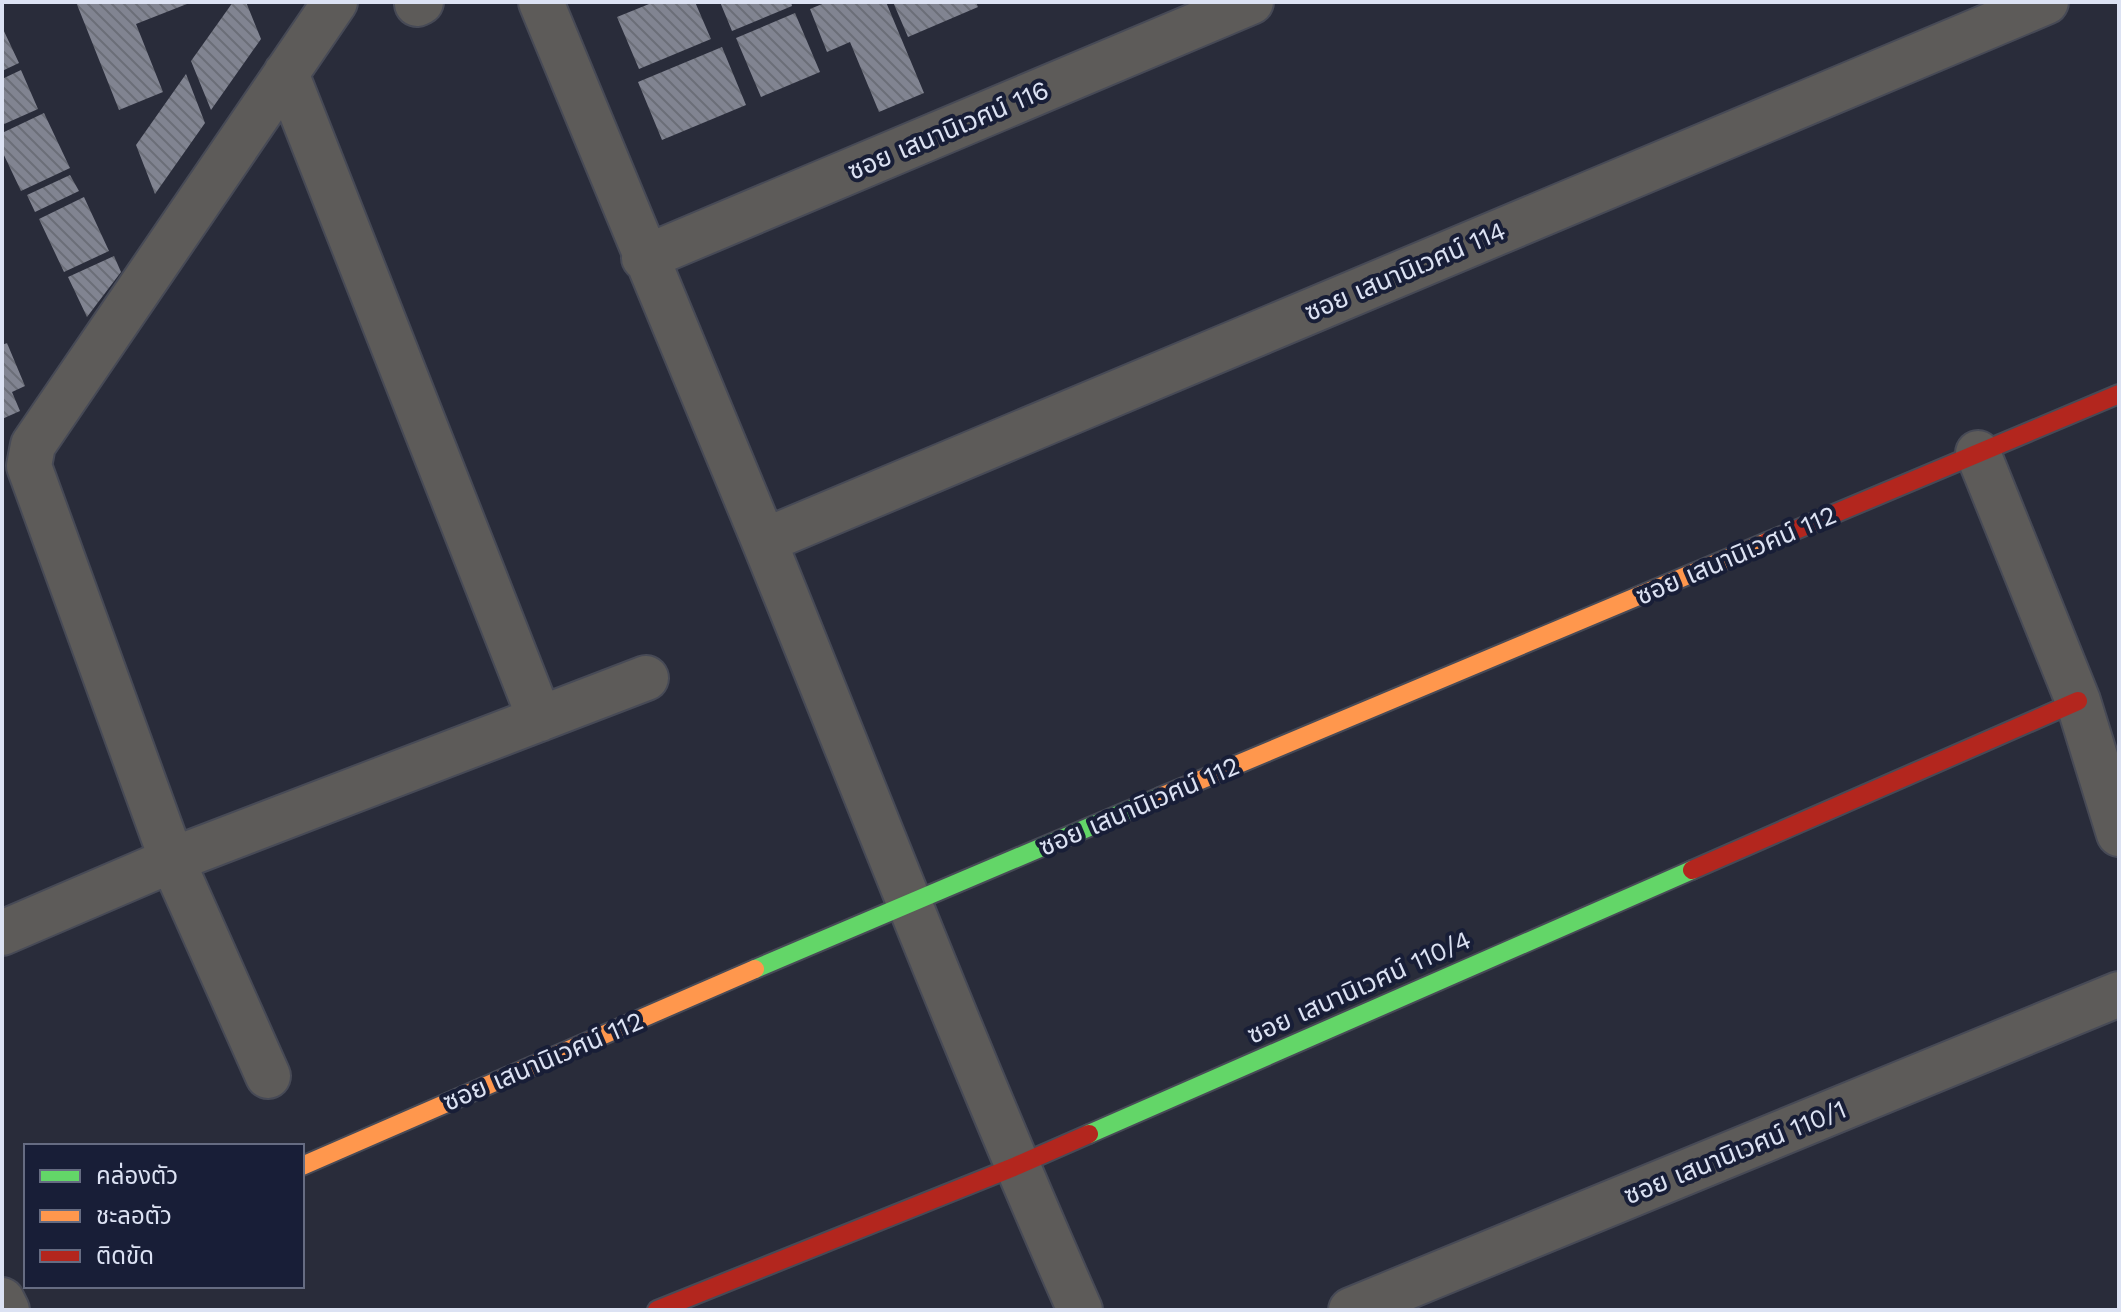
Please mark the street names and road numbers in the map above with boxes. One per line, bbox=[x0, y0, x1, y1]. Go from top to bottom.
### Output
street label: ซอย เสนานิเวศน์ 116 bbox=[843, 74, 1053, 186]
street label: ซอย เสนานิเวศน์ 114 bbox=[1300, 215, 1510, 327]
street label: ซอย เสนานิเวศน์ 112 bbox=[1631, 499, 1841, 611]
street label: ซอย เสนานิเวศน์ 112 bbox=[1034, 750, 1244, 862]
street label: ซอย เสนานิเวศน์ 110/4 bbox=[1243, 924, 1475, 1050]
street label: ซอย เสนานิเวศน์ 112 bbox=[438, 1005, 648, 1117]
street label: ซอย เสนานิเวศน์ 110/1 bbox=[1620, 1094, 1850, 1210]

